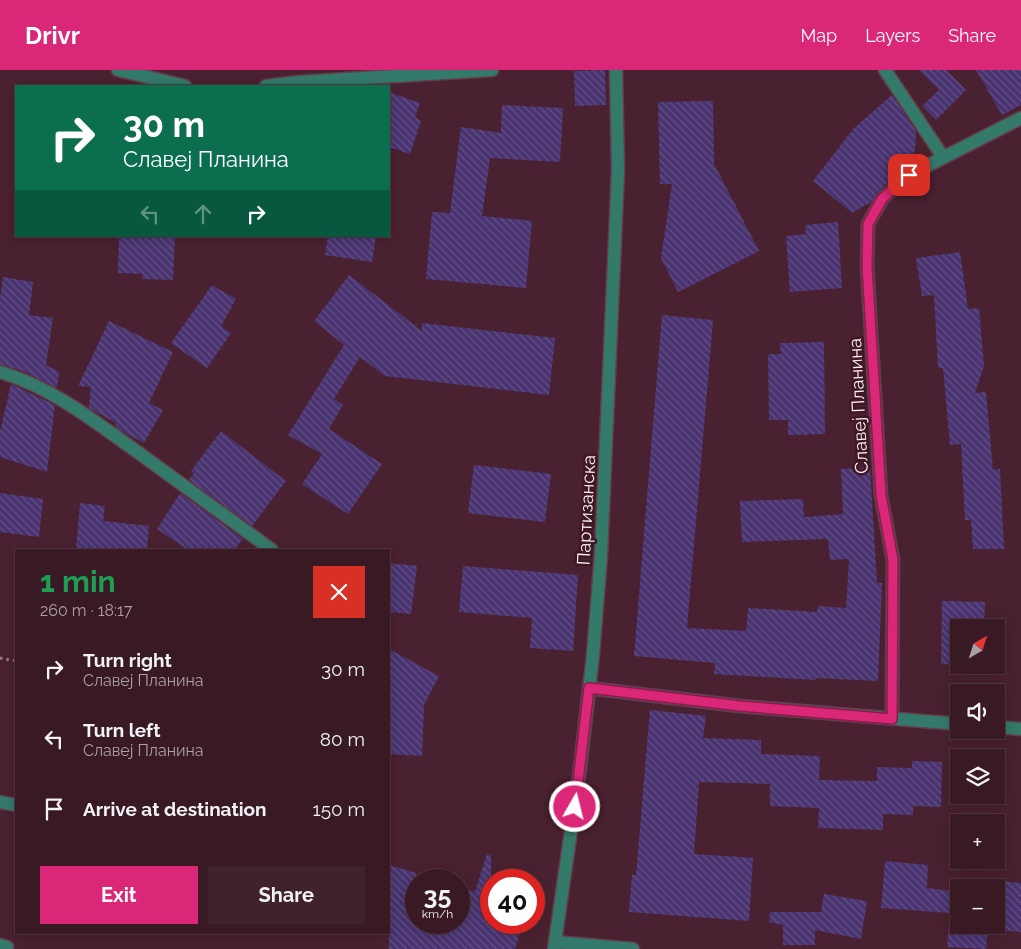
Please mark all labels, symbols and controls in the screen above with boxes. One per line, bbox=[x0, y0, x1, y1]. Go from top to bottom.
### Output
text: Drivr bbox=[25, 21, 80, 50]
text: Map bbox=[801, 25, 837, 46]
text: Layers bbox=[865, 25, 920, 46]
text: Share bbox=[948, 25, 996, 46]
text: 30 m bbox=[123, 104, 205, 145]
icon: right bbox=[40, 105, 105, 170]
text: Славеј Планина bbox=[123, 146, 289, 172]
pin bbox=[888, 154, 930, 196]
icon: arrive bbox=[895, 161, 923, 189]
icon: left bbox=[136, 200, 164, 228]
icon: ahead bbox=[189, 200, 217, 228]
icon: right bbox=[242, 200, 270, 228]
street label: Славеј Планина bbox=[844, 338, 872, 474]
street label: Партизанска bbox=[573, 454, 599, 566]
text: 1 min bbox=[40, 564, 116, 599]
button: close bbox=[313, 566, 365, 618]
text: 260 m · 18:17 bbox=[40, 601, 132, 620]
north arrow bbox=[950, 619, 1005, 674]
map controls bbox=[950, 619, 1005, 934]
text: Turn right bbox=[83, 649, 172, 671]
icon: right bbox=[40, 655, 68, 683]
text: 30 m bbox=[321, 658, 365, 680]
text: Славеј Планина bbox=[83, 671, 204, 690]
button: sound bbox=[950, 684, 1005, 739]
text: Turn left bbox=[83, 719, 160, 741]
icon: left bbox=[40, 725, 68, 753]
text: 80 m bbox=[320, 728, 365, 750]
text: Славеј Планина bbox=[83, 741, 204, 760]
button: layers bbox=[950, 749, 1005, 804]
position arrow bbox=[548, 780, 600, 832]
icon: arrive bbox=[40, 795, 68, 823]
text: Arrive at destination bbox=[83, 798, 267, 820]
text: 150 m bbox=[313, 798, 365, 820]
button: + bbox=[950, 814, 1005, 869]
button: Exit bbox=[40, 866, 198, 924]
button: Share bbox=[208, 866, 365, 924]
speed limit sign: 40 bbox=[480, 869, 545, 934]
button: − bbox=[950, 879, 1005, 934]
text: 35 bbox=[424, 880, 451, 910]
text: km/h bbox=[422, 907, 453, 921]

